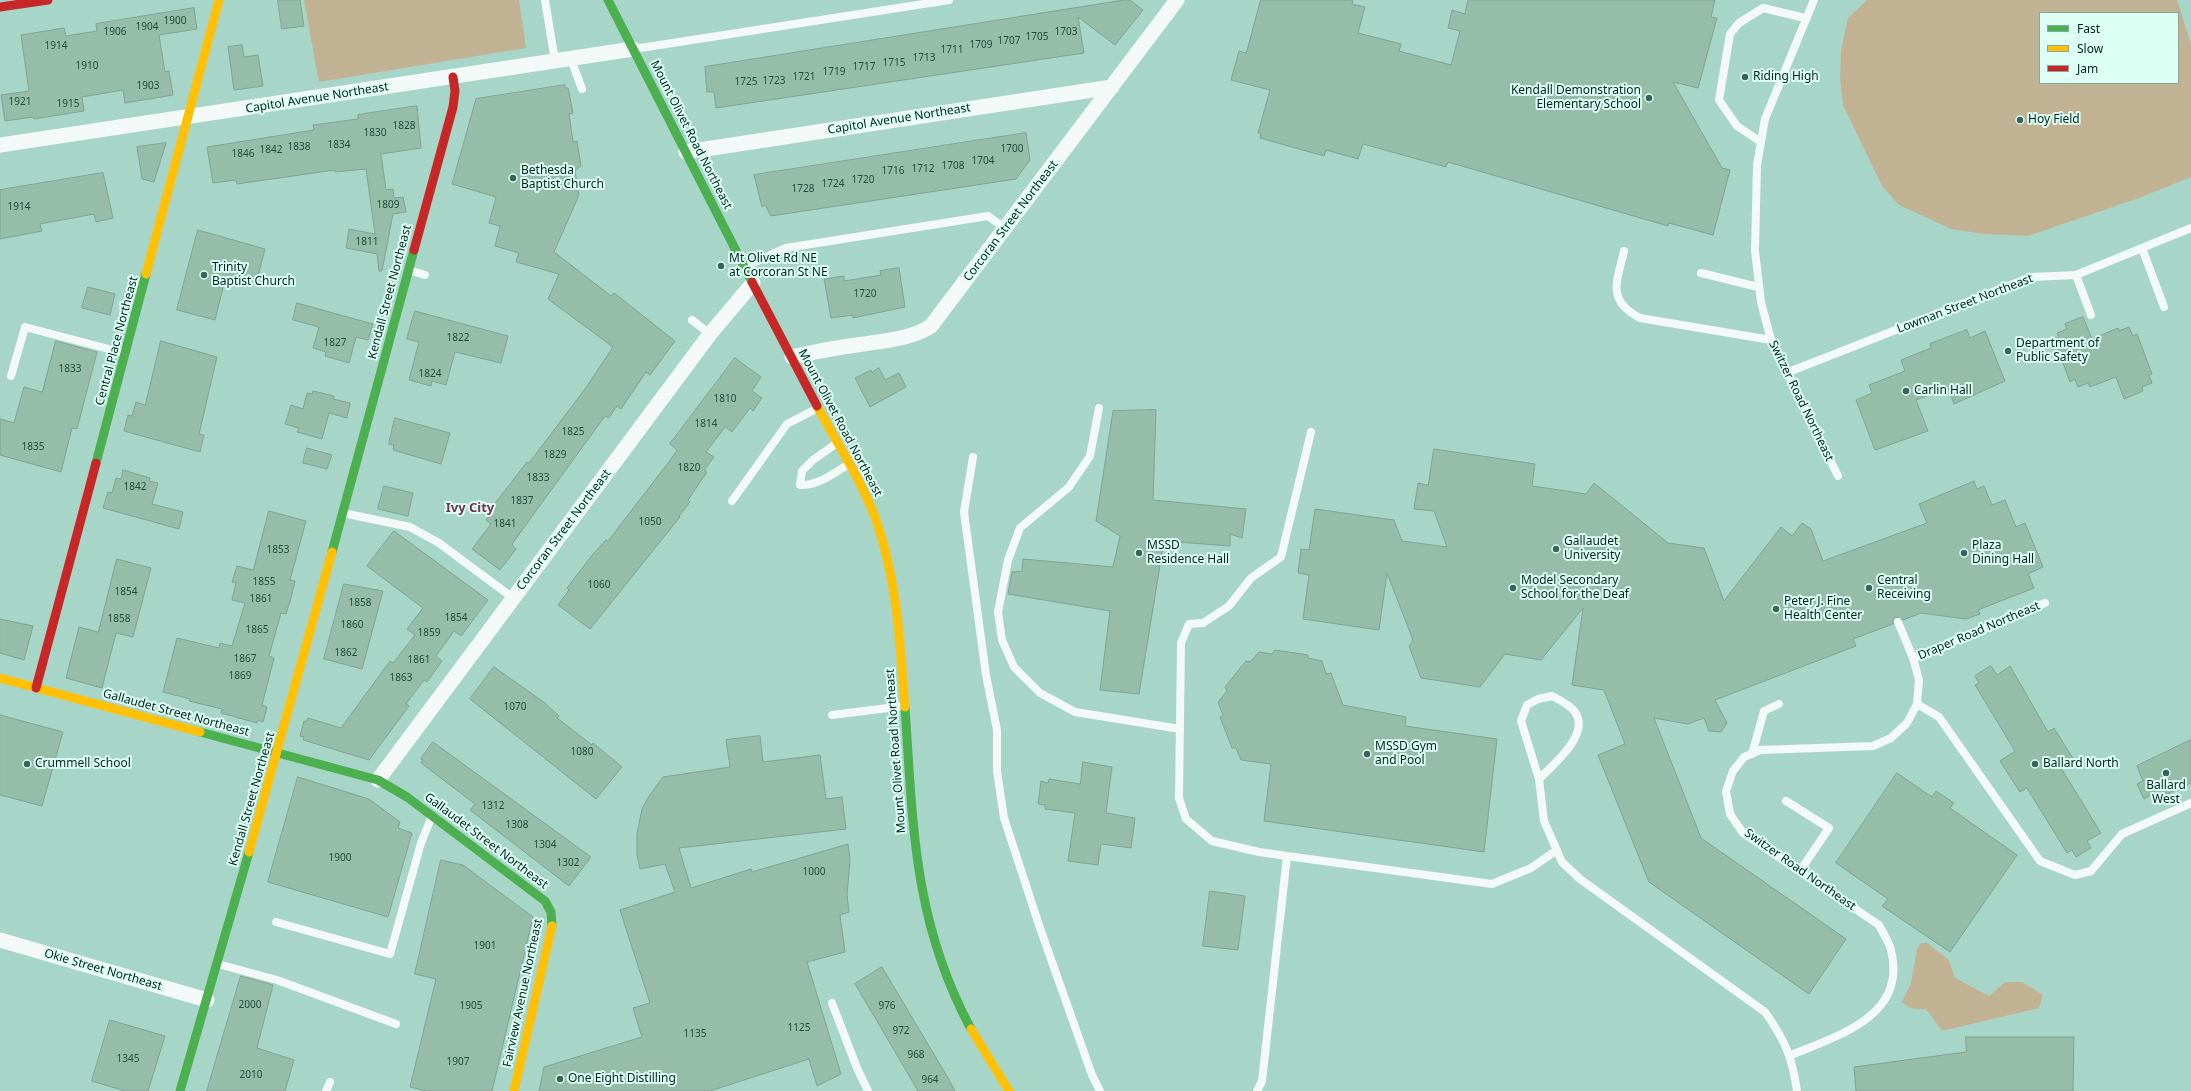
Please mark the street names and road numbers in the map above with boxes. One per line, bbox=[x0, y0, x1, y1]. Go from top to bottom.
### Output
street label: Mount Olivet Road Northeast bbox=[647, 58, 735, 212]
street label: Capitol Avenue Northeast bbox=[245, 80, 389, 116]
street label: Capitol Avenue Northeast bbox=[827, 101, 971, 137]
street label: Corcoran Street Northeast bbox=[961, 158, 1061, 284]
street label: Kendall Street Northeast bbox=[365, 223, 415, 361]
street label: Lowman Street Northeast bbox=[1895, 271, 2035, 337]
street label: Central Place Northeast bbox=[93, 275, 141, 407]
street label: Switzer Road Northeast bbox=[1765, 338, 1837, 464]
street label: Mount Olivet Road Northeast bbox=[795, 347, 885, 499]
street label: Corcoran Street Northeast bbox=[514, 467, 614, 593]
street label: Draper Road Northeast bbox=[1916, 599, 2042, 663]
street label: Mount Olivet Road Northeast bbox=[883, 668, 909, 834]
street label: Gallaudet Street Northeast bbox=[101, 687, 251, 739]
street label: Kendall Street Northeast bbox=[226, 731, 278, 867]
street label: Gallaudet Street Northeast bbox=[421, 790, 551, 892]
street label: Switzer Road Northeast bbox=[1742, 826, 1858, 914]
street label: Fairview Avenue Northeast bbox=[500, 918, 546, 1068]
street label: Okie Street Northeast bbox=[42, 946, 164, 994]

